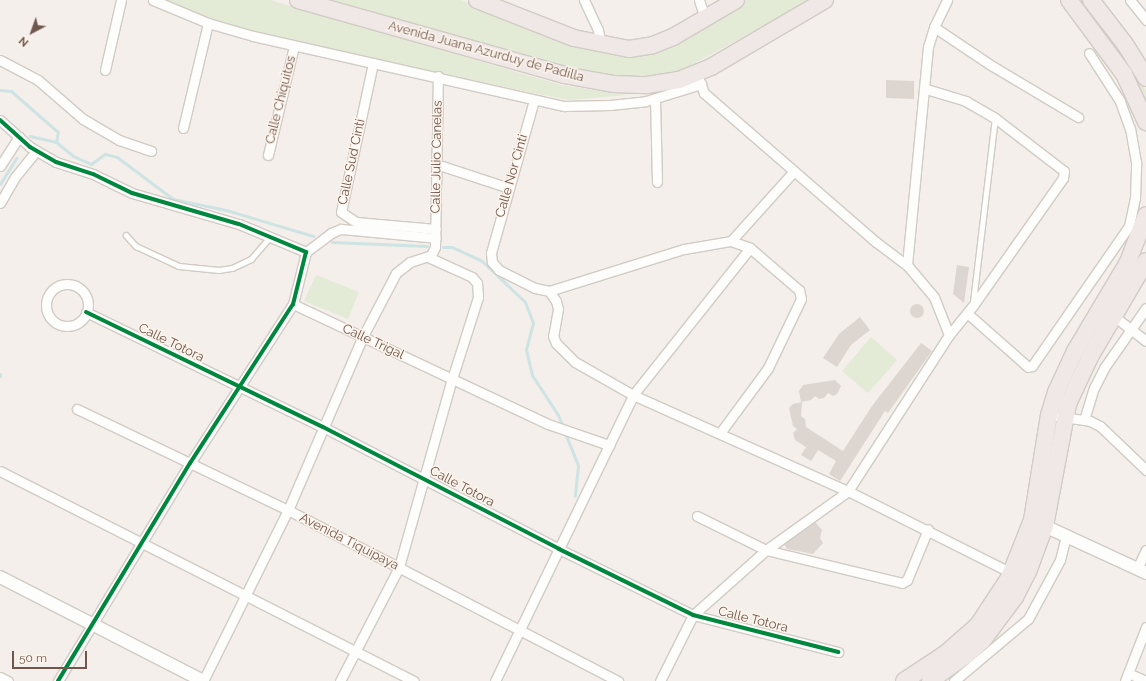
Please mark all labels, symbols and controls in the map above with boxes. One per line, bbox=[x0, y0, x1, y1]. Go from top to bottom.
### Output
north arrow bbox=[12, 12, 52, 52]
street label: Avenida Juana Azurduy de Padilla bbox=[386, 18, 586, 86]
text: N bbox=[16, 34, 31, 49]
street label: Calle Chiquitos bbox=[263, 54, 299, 146]
street label: Calle Julio Canelas bbox=[428, 100, 446, 214]
street label: Calle Sud Cinti bbox=[335, 118, 369, 206]
street label: Calle Nor Cinti bbox=[493, 133, 531, 219]
street label: Calle Totora bbox=[135, 320, 207, 366]
street label: Calle Trigal bbox=[339, 321, 407, 363]
street label: Calle Totora bbox=[427, 463, 497, 511]
street label: Avenida Tiquipaya bbox=[297, 510, 401, 574]
street label: Calle Totora bbox=[716, 604, 790, 636]
scale bar bbox=[14, 643, 89, 669]
text: 50 m bbox=[19, 651, 47, 665]

